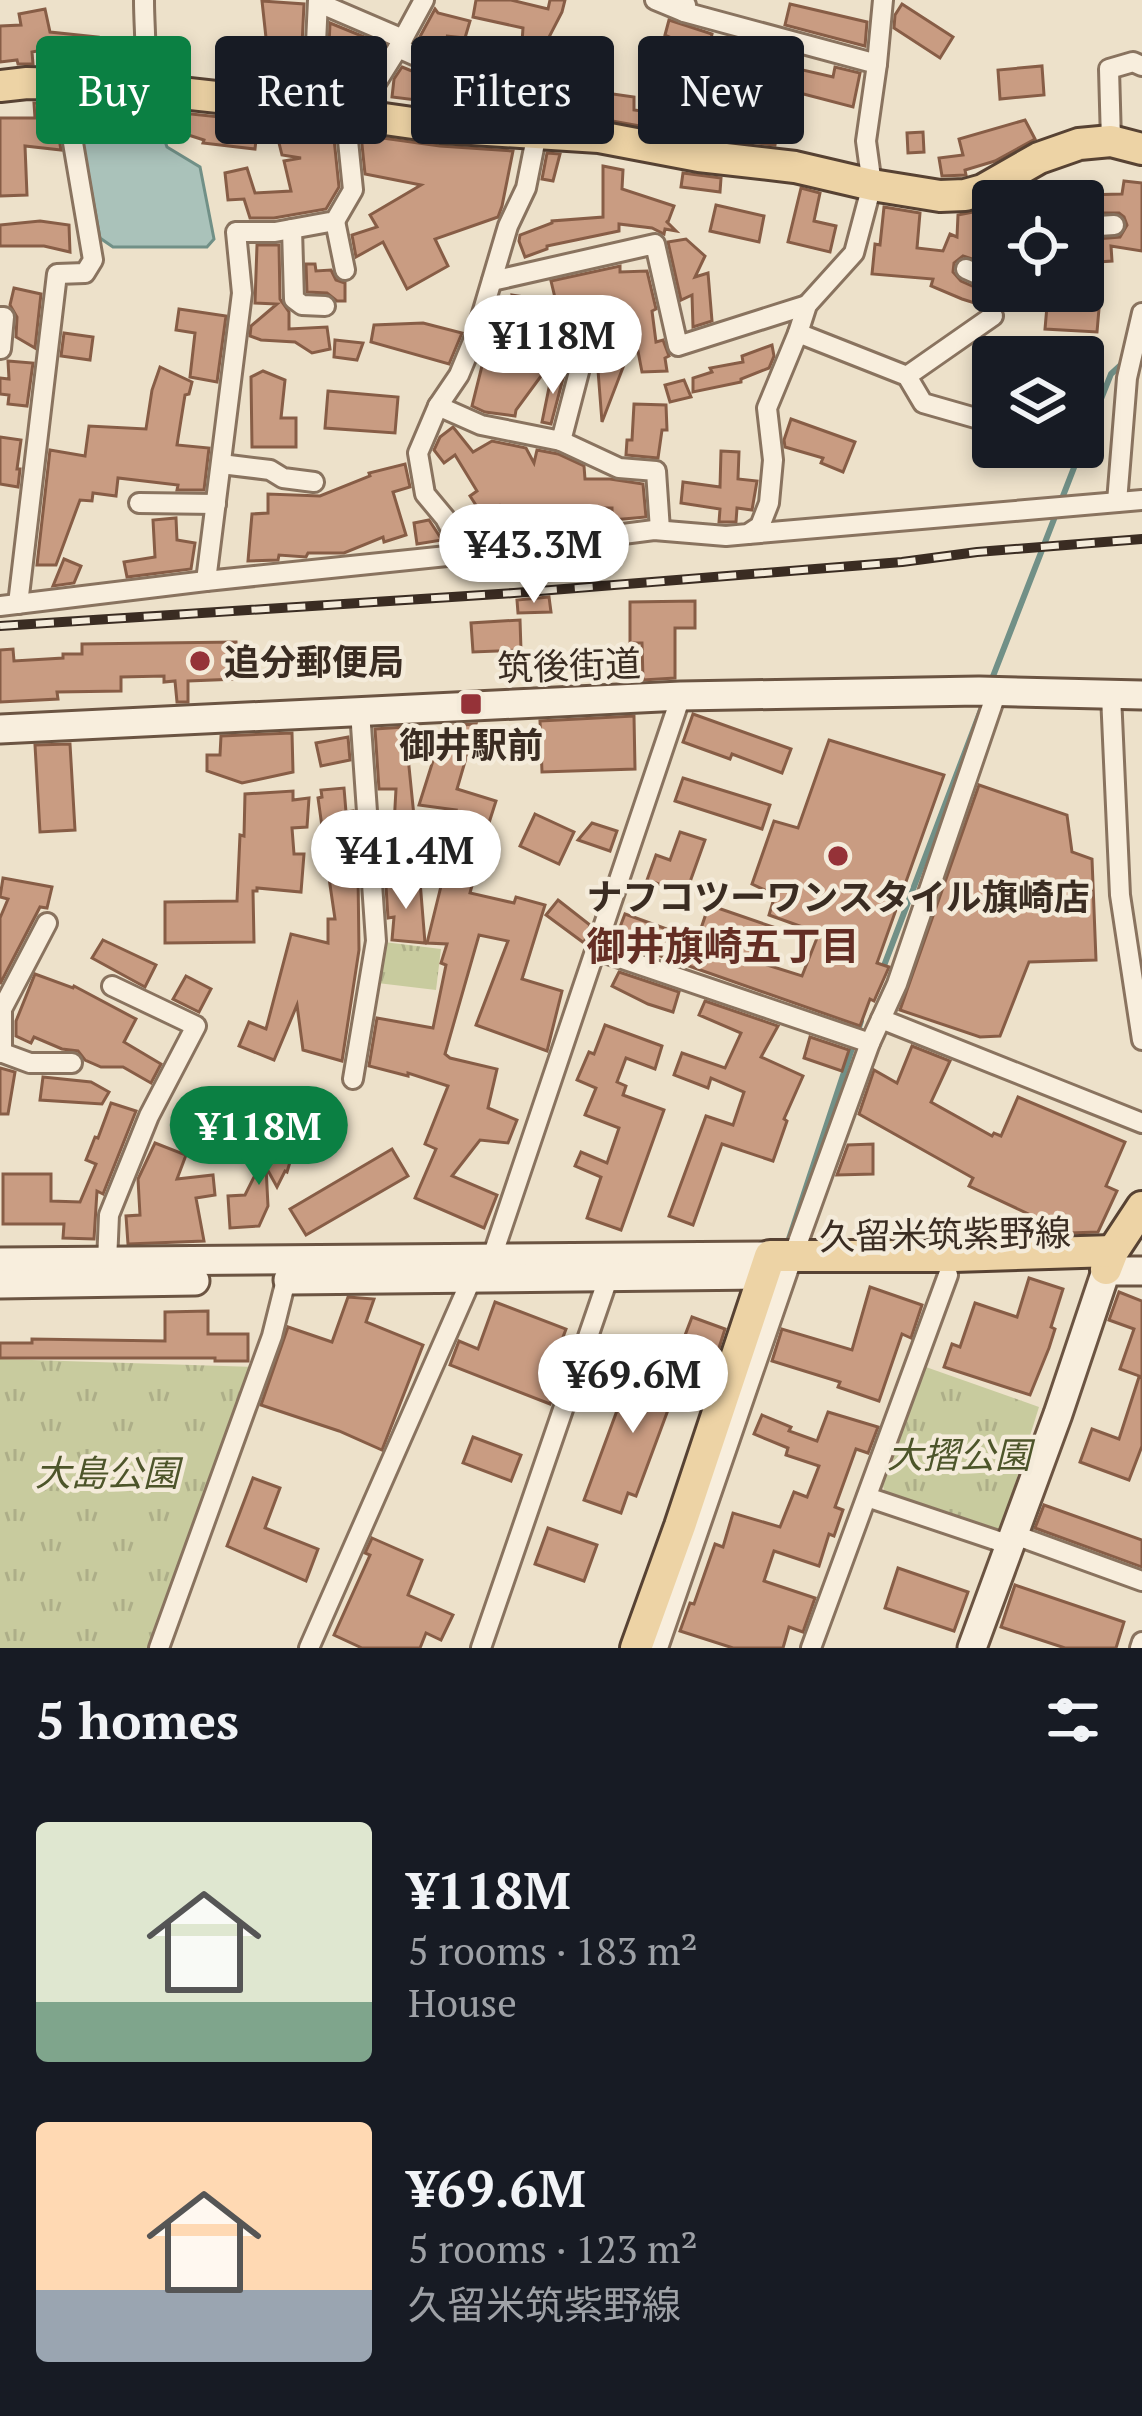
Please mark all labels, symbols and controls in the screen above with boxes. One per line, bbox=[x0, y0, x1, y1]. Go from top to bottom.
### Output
chip: Buy bbox=[36, 36, 191, 144]
chip: Rent bbox=[215, 36, 387, 144]
chip: Filters bbox=[411, 36, 614, 144]
chip: New bbox=[638, 36, 804, 144]
map controls bbox=[972, 180, 1104, 468]
button: locate bbox=[972, 180, 1104, 312]
pin: ¥118M bbox=[469, 295, 637, 397]
text: ¥118M bbox=[491, 308, 615, 360]
button: layers bbox=[972, 336, 1104, 468]
pin: ¥43.3M bbox=[436, 504, 632, 606]
text: ¥43.3M bbox=[466, 517, 602, 569]
place label: 追分郵便局 bbox=[224, 638, 404, 685]
street label: 筑後街道 bbox=[496, 639, 642, 691]
marker: 追分郵便局 bbox=[187, 648, 213, 674]
marker: 御井駅前 bbox=[458, 691, 484, 717]
place label: 御井駅前 bbox=[399, 721, 543, 768]
pin: ¥41.4M bbox=[308, 810, 504, 912]
text: ¥41.4M bbox=[338, 823, 474, 875]
marker: ナフコツーワンスタイル旗崎店 bbox=[825, 843, 851, 869]
place label: ナフコツーワンスタイル旗崎店 bbox=[586, 873, 1090, 920]
district label: 御井旗崎五丁目 bbox=[586, 919, 860, 971]
pin: ¥118M bbox=[175, 1086, 343, 1188]
text: ¥118M bbox=[197, 1099, 321, 1151]
street label: 久留米筑紫野線 bbox=[819, 1208, 1071, 1260]
pin: ¥69.6M bbox=[535, 1334, 731, 1436]
text: ¥69.6M bbox=[565, 1347, 701, 1399]
park label: 大摺公園 bbox=[887, 1431, 1036, 1478]
park label: 大島公園 bbox=[35, 1449, 184, 1496]
text: 5 homes bbox=[36, 1686, 239, 1754]
icon: filters bbox=[1040, 1687, 1106, 1753]
text: ¥118M bbox=[408, 1856, 571, 1924]
icon: home bbox=[132, 1870, 276, 2014]
text: 5 rooms · 183 m² bbox=[408, 1924, 698, 1976]
text: House bbox=[408, 1976, 517, 2028]
text: ¥69.6M bbox=[408, 2154, 586, 2222]
icon: home bbox=[132, 2170, 276, 2314]
text: 5 rooms · 123 m² bbox=[408, 2222, 698, 2274]
text: 久留米筑紫野線 bbox=[408, 2278, 681, 2330]

